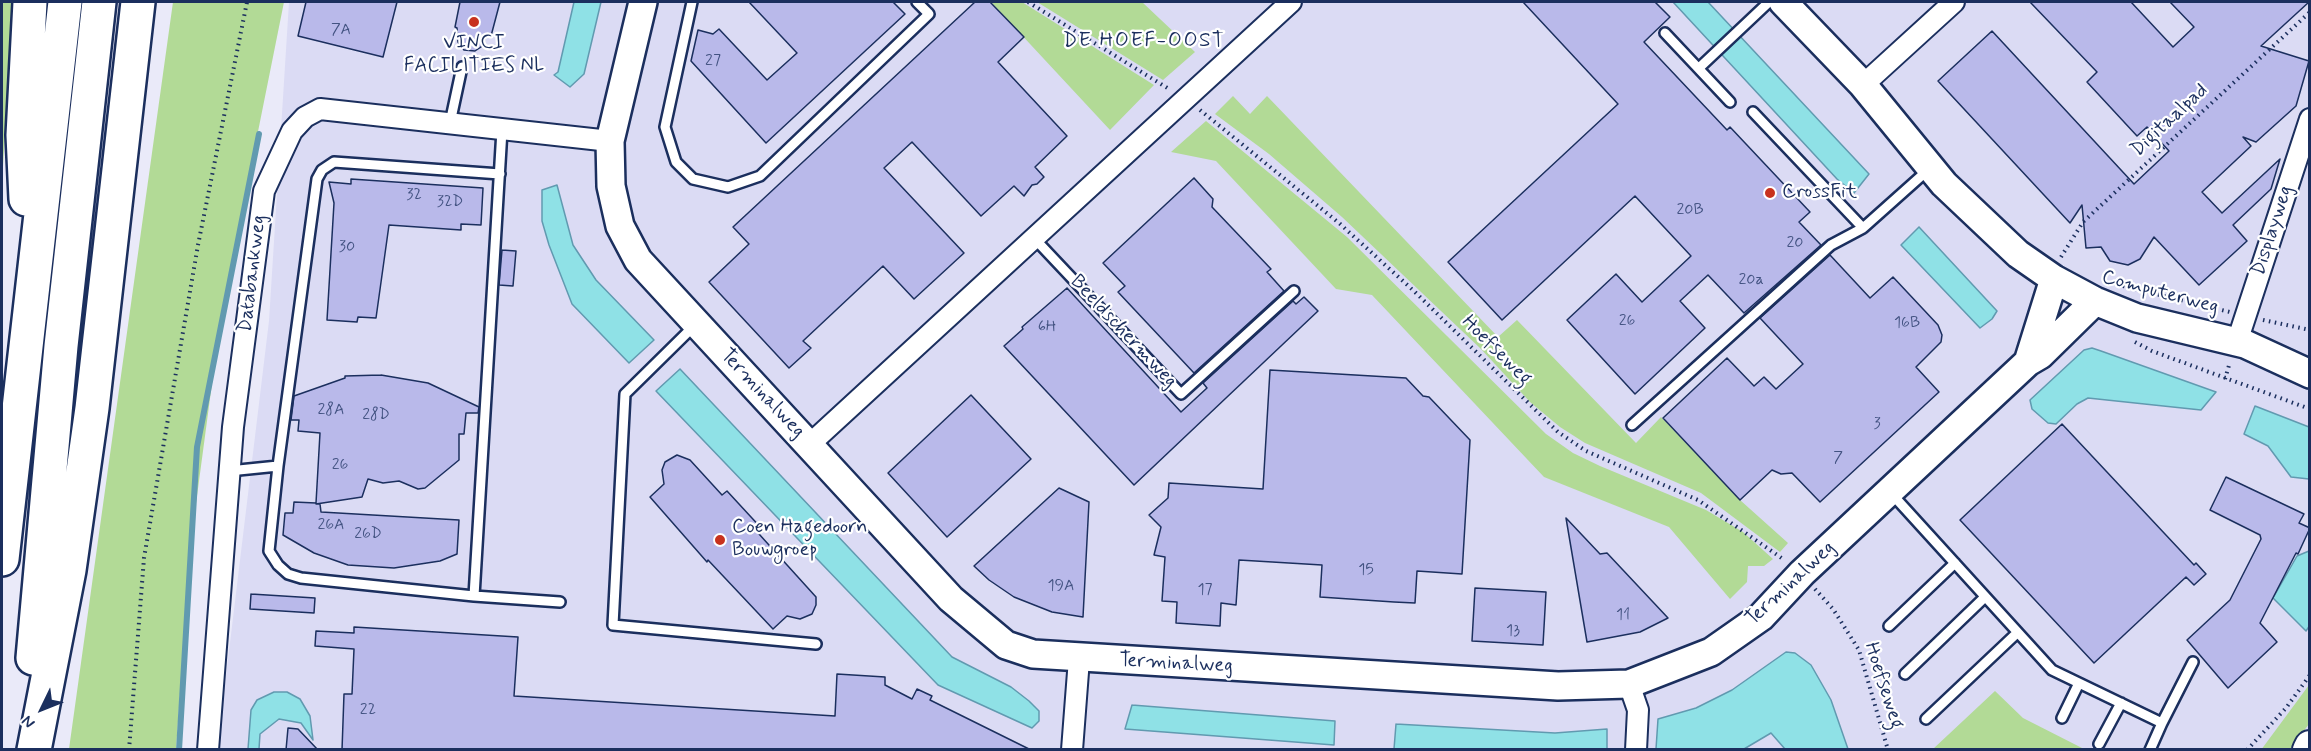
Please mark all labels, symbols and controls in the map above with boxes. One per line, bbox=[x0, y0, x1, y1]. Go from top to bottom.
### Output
marker: VINCI FACILITIES NL bbox=[467, 15, 481, 29]
house number: 7A bbox=[331, 21, 351, 41]
district label: DE HOEF-OOST bbox=[1060, 29, 1228, 55]
place label: VINCI FACILITIES NL bbox=[404, 32, 544, 79]
house number: 27 bbox=[705, 52, 721, 72]
street label: Digitaalpad bbox=[2126, 79, 2214, 163]
place label: CrossFit bbox=[1782, 181, 1857, 205]
street label: Displayweg bbox=[2247, 183, 2299, 279]
house number: 32 bbox=[406, 186, 422, 206]
marker: CrossFit bbox=[1763, 186, 1777, 200]
house number: 32D bbox=[437, 193, 463, 213]
house number: 20B bbox=[1676, 201, 1704, 221]
street label: Databankweg bbox=[234, 214, 272, 334]
house number: 20 bbox=[1787, 234, 1803, 254]
house number: 30 bbox=[339, 238, 355, 258]
street label: Computerweg bbox=[2099, 266, 2221, 320]
street label: Beeldschermweg bbox=[1064, 270, 1182, 394]
house number: 20a bbox=[1738, 271, 1764, 291]
street label: Hoefseweg bbox=[1456, 311, 1536, 391]
house number: 26 bbox=[1619, 312, 1635, 332]
house number: 16B bbox=[1894, 314, 1920, 334]
house number: 6H bbox=[1038, 318, 1056, 338]
street label: Terminalweg bbox=[714, 344, 810, 444]
house number: 28A bbox=[317, 401, 345, 421]
house number: 28D bbox=[362, 406, 390, 426]
house number: 3 bbox=[1873, 415, 1881, 435]
house number: 7 bbox=[1833, 449, 1843, 469]
house number: 26 bbox=[332, 456, 348, 476]
house number: 26A bbox=[317, 516, 345, 536]
place label: Coen Hagedoorn Bouwgroep bbox=[732, 516, 867, 563]
house number: 26D bbox=[354, 525, 382, 545]
marker: Coen Hagedoorn Bouwgroep bbox=[713, 533, 727, 547]
street label: Terminalweg bbox=[1741, 536, 1841, 632]
house number: 15 bbox=[1358, 561, 1374, 581]
house number: 19A bbox=[1047, 577, 1075, 597]
house number: 17 bbox=[1197, 581, 1213, 601]
house number: 11 bbox=[1616, 606, 1630, 626]
house number: 13 bbox=[1506, 622, 1520, 642]
street label: Hoefseweg bbox=[1858, 640, 1908, 732]
street label: Terminalweg bbox=[1119, 649, 1233, 679]
north arrow bbox=[12, 679, 72, 739]
house number: 22 bbox=[360, 701, 376, 721]
text: N bbox=[17, 711, 40, 733]

